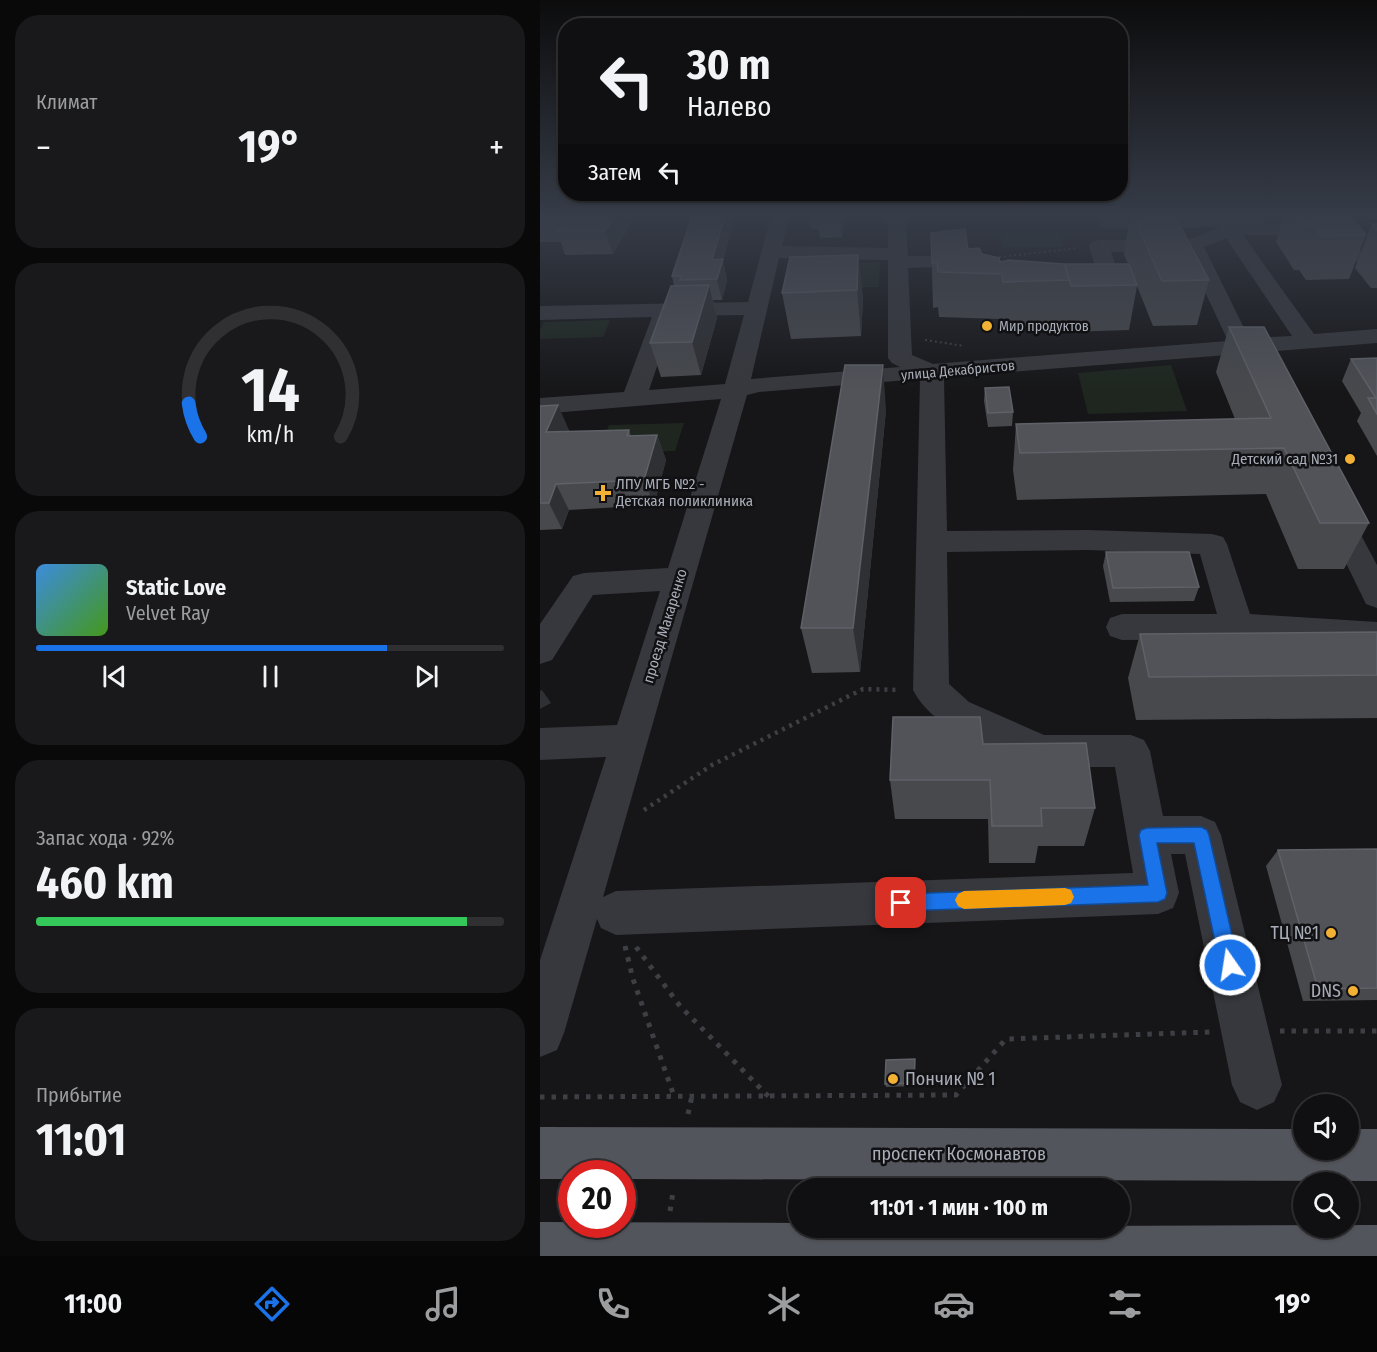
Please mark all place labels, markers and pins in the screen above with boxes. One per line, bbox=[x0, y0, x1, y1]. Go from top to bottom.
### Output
place label: Мир продуктов bbox=[999, 318, 1089, 335]
marker: Мир продуктов bbox=[980, 319, 994, 333]
place label: Детский сад №31 bbox=[1231, 450, 1338, 468]
marker: Детский сад №31 bbox=[1343, 452, 1357, 466]
place label: ЛПУ МГБ №2 - Детская поликлиника bbox=[615, 475, 753, 510]
marker: ЛПУ МГБ №2 - Детская поликлиника bbox=[594, 484, 612, 502]
pin bbox=[875, 877, 926, 928]
place label: ТЦ №1 bbox=[1270, 922, 1319, 944]
marker: ТЦ №1 bbox=[1324, 926, 1338, 940]
place label: DNS bbox=[1311, 980, 1341, 1002]
marker: DNS bbox=[1346, 984, 1360, 998]
place label: Пончик № 1 bbox=[905, 1068, 996, 1090]
marker: Пончик № 1 bbox=[886, 1072, 900, 1086]

